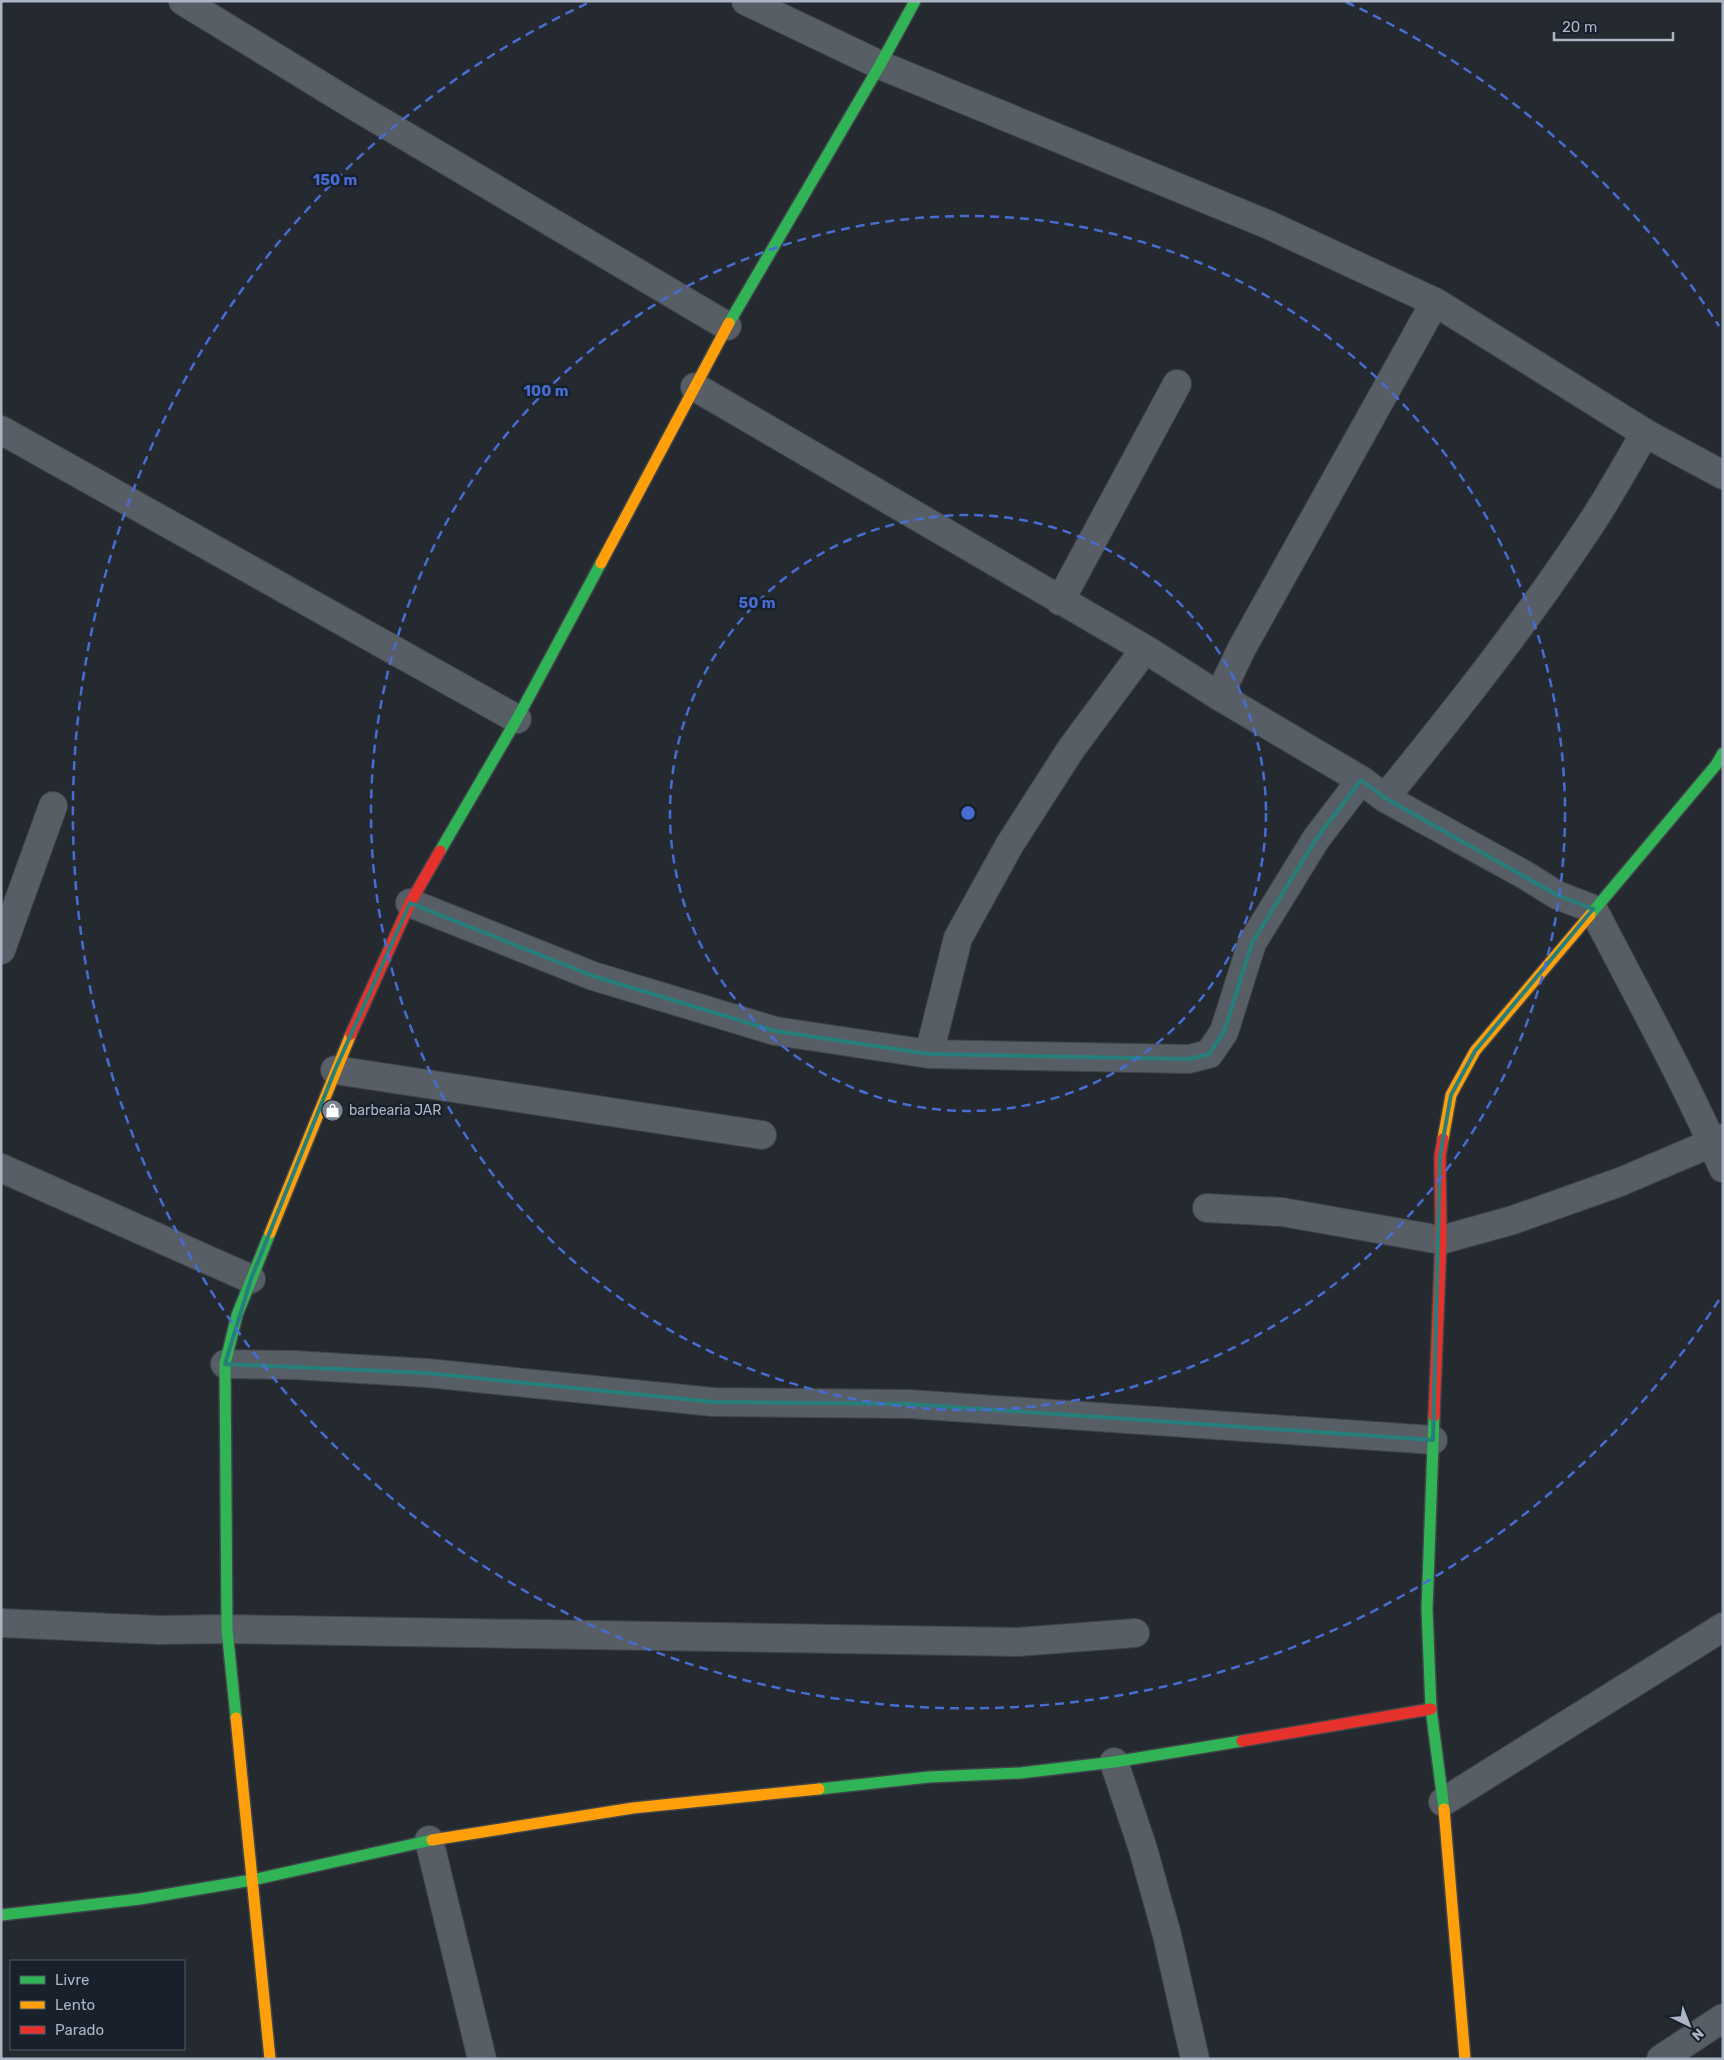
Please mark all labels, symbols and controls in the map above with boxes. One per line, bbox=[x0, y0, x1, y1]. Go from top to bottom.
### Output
scale bar bbox=[1554, 10, 1673, 42]
text: 20 m bbox=[1562, 18, 1597, 36]
text: 150 m bbox=[313, 171, 357, 189]
text: 100 m bbox=[524, 382, 568, 400]
text: 50 m bbox=[739, 594, 775, 612]
centre of rings bbox=[959, 804, 977, 822]
shop icon: barbearia JAR bbox=[321, 1098, 345, 1122]
place label: barbearia JAR bbox=[349, 1102, 441, 1119]
legend bbox=[10, 1960, 185, 2050]
text: Livre bbox=[55, 1971, 89, 1989]
text: Lento bbox=[55, 1996, 95, 2014]
north arrow bbox=[1664, 2000, 1714, 2050]
text: Parado bbox=[55, 2021, 104, 2039]
text: N bbox=[1688, 2024, 1707, 2044]

